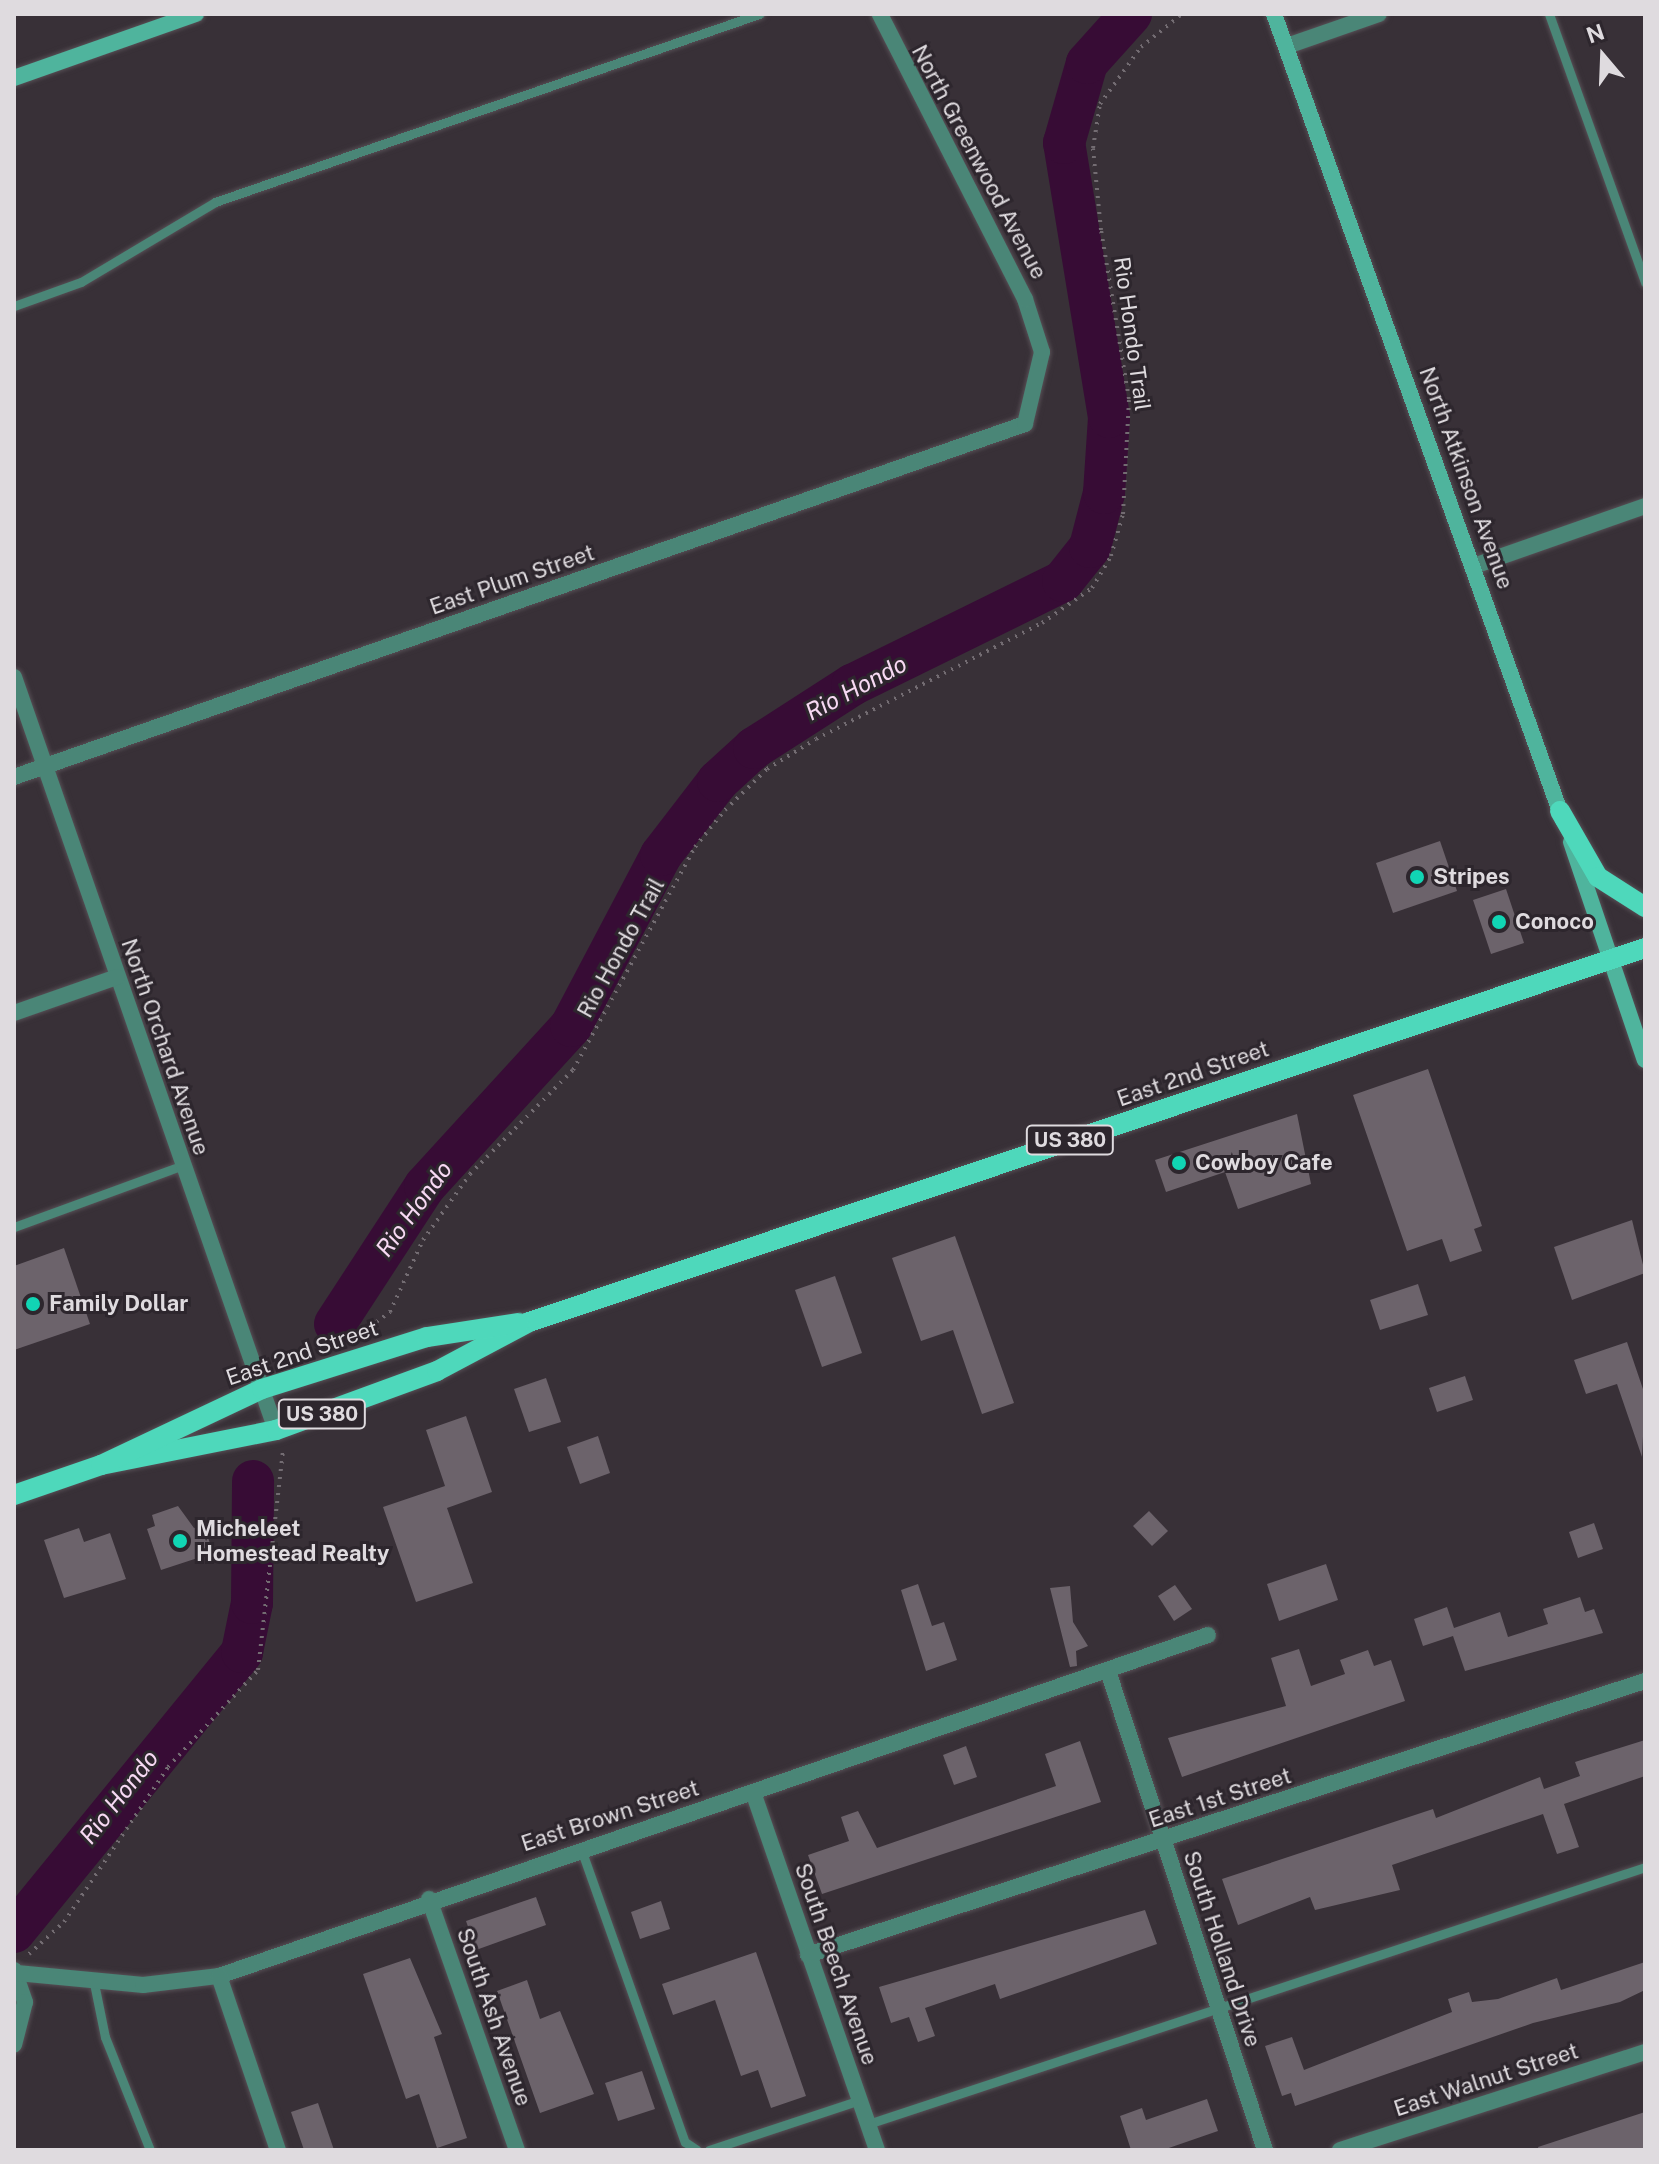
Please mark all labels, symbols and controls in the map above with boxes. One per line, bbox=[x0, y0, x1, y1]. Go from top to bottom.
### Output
north arrow bbox=[1563, 16, 1643, 96]
text: N bbox=[1583, 18, 1608, 48]
street label: North Greenwood Avenue bbox=[906, 40, 1052, 284]
street label: Rio Hondo Trail bbox=[1108, 255, 1156, 413]
street label: North Atkinson Avenue bbox=[1414, 363, 1518, 593]
street label: East Plum Street bbox=[426, 539, 598, 621]
water label: Rio Hondo bbox=[800, 649, 912, 727]
place label: Stripes bbox=[1433, 864, 1510, 890]
marker: Stripes bbox=[1408, 868, 1426, 886]
street label: Rio Hondo Trail bbox=[572, 874, 670, 1022]
place label: Conoco bbox=[1515, 909, 1594, 935]
marker: Conoco bbox=[1490, 913, 1508, 931]
street label: North Orchard Avenue bbox=[116, 935, 214, 1159]
street label: East 2nd Street bbox=[1114, 1036, 1272, 1112]
road number: US 380 bbox=[1024, 1124, 1116, 1156]
place label: Cowboy Cafe bbox=[1195, 1150, 1333, 1176]
marker: Cowboy Cafe bbox=[1170, 1154, 1188, 1172]
water label: Rio Hondo bbox=[370, 1156, 458, 1262]
place label: Family Dollar bbox=[49, 1291, 188, 1317]
marker: Family Dollar bbox=[24, 1295, 42, 1313]
street label: East 2nd Street bbox=[223, 1315, 381, 1391]
road number: US 380 bbox=[276, 1398, 368, 1430]
place label: Micheleet Homestead Realty bbox=[196, 1515, 389, 1566]
marker: Micheleet Homestead Realty bbox=[171, 1532, 189, 1550]
water label: Rio Hondo bbox=[73, 1744, 165, 1850]
street label: East 1st Street bbox=[1145, 1763, 1295, 1833]
street label: East Brown Street bbox=[518, 1775, 702, 1857]
street label: South Holland Drive bbox=[1178, 1848, 1266, 2050]
street label: South Beech Avenue bbox=[789, 1860, 883, 2068]
street label: South Ash Avenue bbox=[451, 1925, 537, 2109]
street label: East Walnut Street bbox=[1390, 2038, 1582, 2122]

